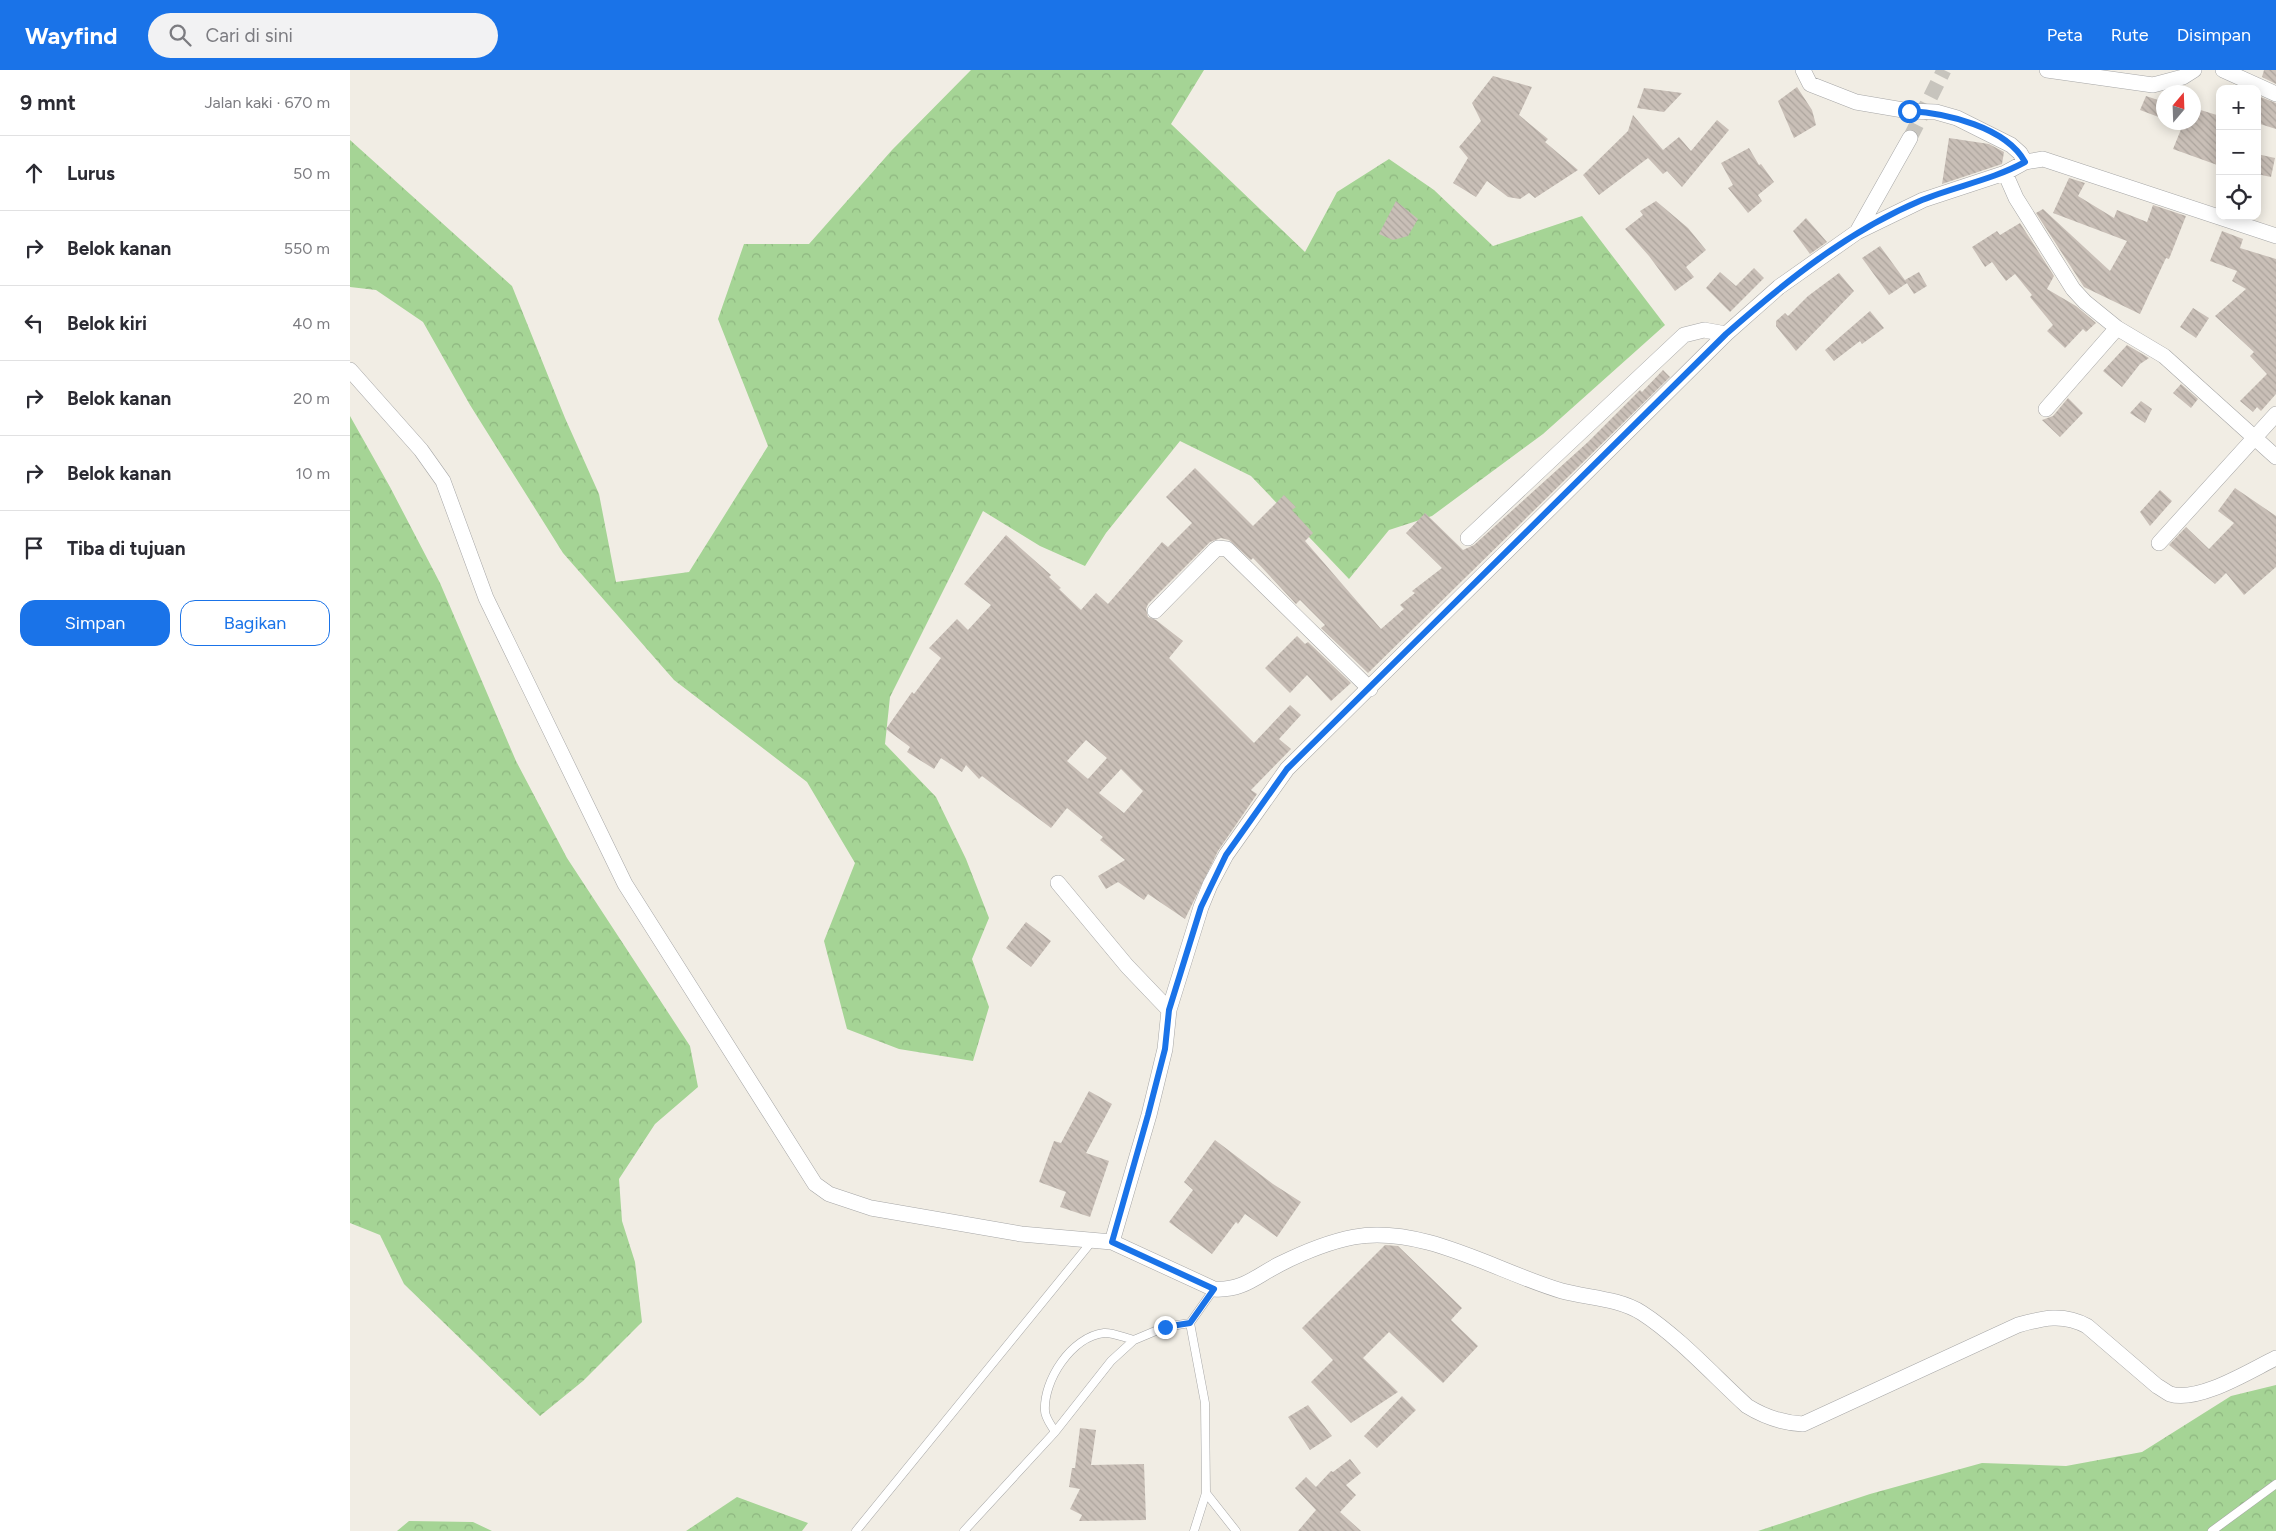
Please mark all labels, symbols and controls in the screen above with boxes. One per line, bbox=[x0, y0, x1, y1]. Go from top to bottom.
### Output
search box bbox=[148, 13, 498, 58]
text: Wayfind bbox=[25, 21, 118, 50]
icon: search bbox=[166, 21, 194, 49]
text: Cari di sini bbox=[206, 24, 293, 47]
text: Peta bbox=[2047, 24, 2083, 46]
text: Rute bbox=[2111, 24, 2149, 46]
text: Disimpan bbox=[2177, 24, 2251, 46]
north arrow bbox=[2156, 85, 2201, 130]
map controls bbox=[2216, 85, 2261, 220]
button: + bbox=[2216, 85, 2261, 130]
text: 9 mnt bbox=[20, 90, 76, 115]
text: Jalan kaki · 670 m bbox=[204, 93, 330, 112]
route start bbox=[1898, 100, 1921, 123]
button: − bbox=[2216, 130, 2261, 175]
icon: ahead bbox=[20, 159, 48, 187]
text: Lurus bbox=[67, 162, 115, 185]
text: 50 m bbox=[293, 164, 330, 183]
button: locate bbox=[2216, 175, 2261, 220]
icon: right bbox=[20, 234, 48, 262]
text: Belok kanan bbox=[67, 237, 171, 260]
text: 550 m bbox=[284, 239, 330, 258]
icon: left bbox=[20, 309, 48, 337]
text: Belok kiri bbox=[67, 312, 147, 335]
text: 40 m bbox=[292, 314, 330, 333]
icon: right bbox=[20, 384, 48, 412]
text: Belok kanan bbox=[67, 387, 171, 410]
text: 20 m bbox=[293, 389, 330, 408]
icon: right bbox=[20, 459, 48, 487]
text: Belok kanan bbox=[67, 462, 171, 485]
text: 10 m bbox=[296, 464, 330, 483]
icon: arrive bbox=[20, 534, 48, 562]
text: Tiba di tujuan bbox=[67, 537, 186, 560]
button: Simpan bbox=[20, 600, 170, 646]
button: Bagikan bbox=[180, 600, 330, 646]
route end bbox=[1154, 1316, 1177, 1339]

